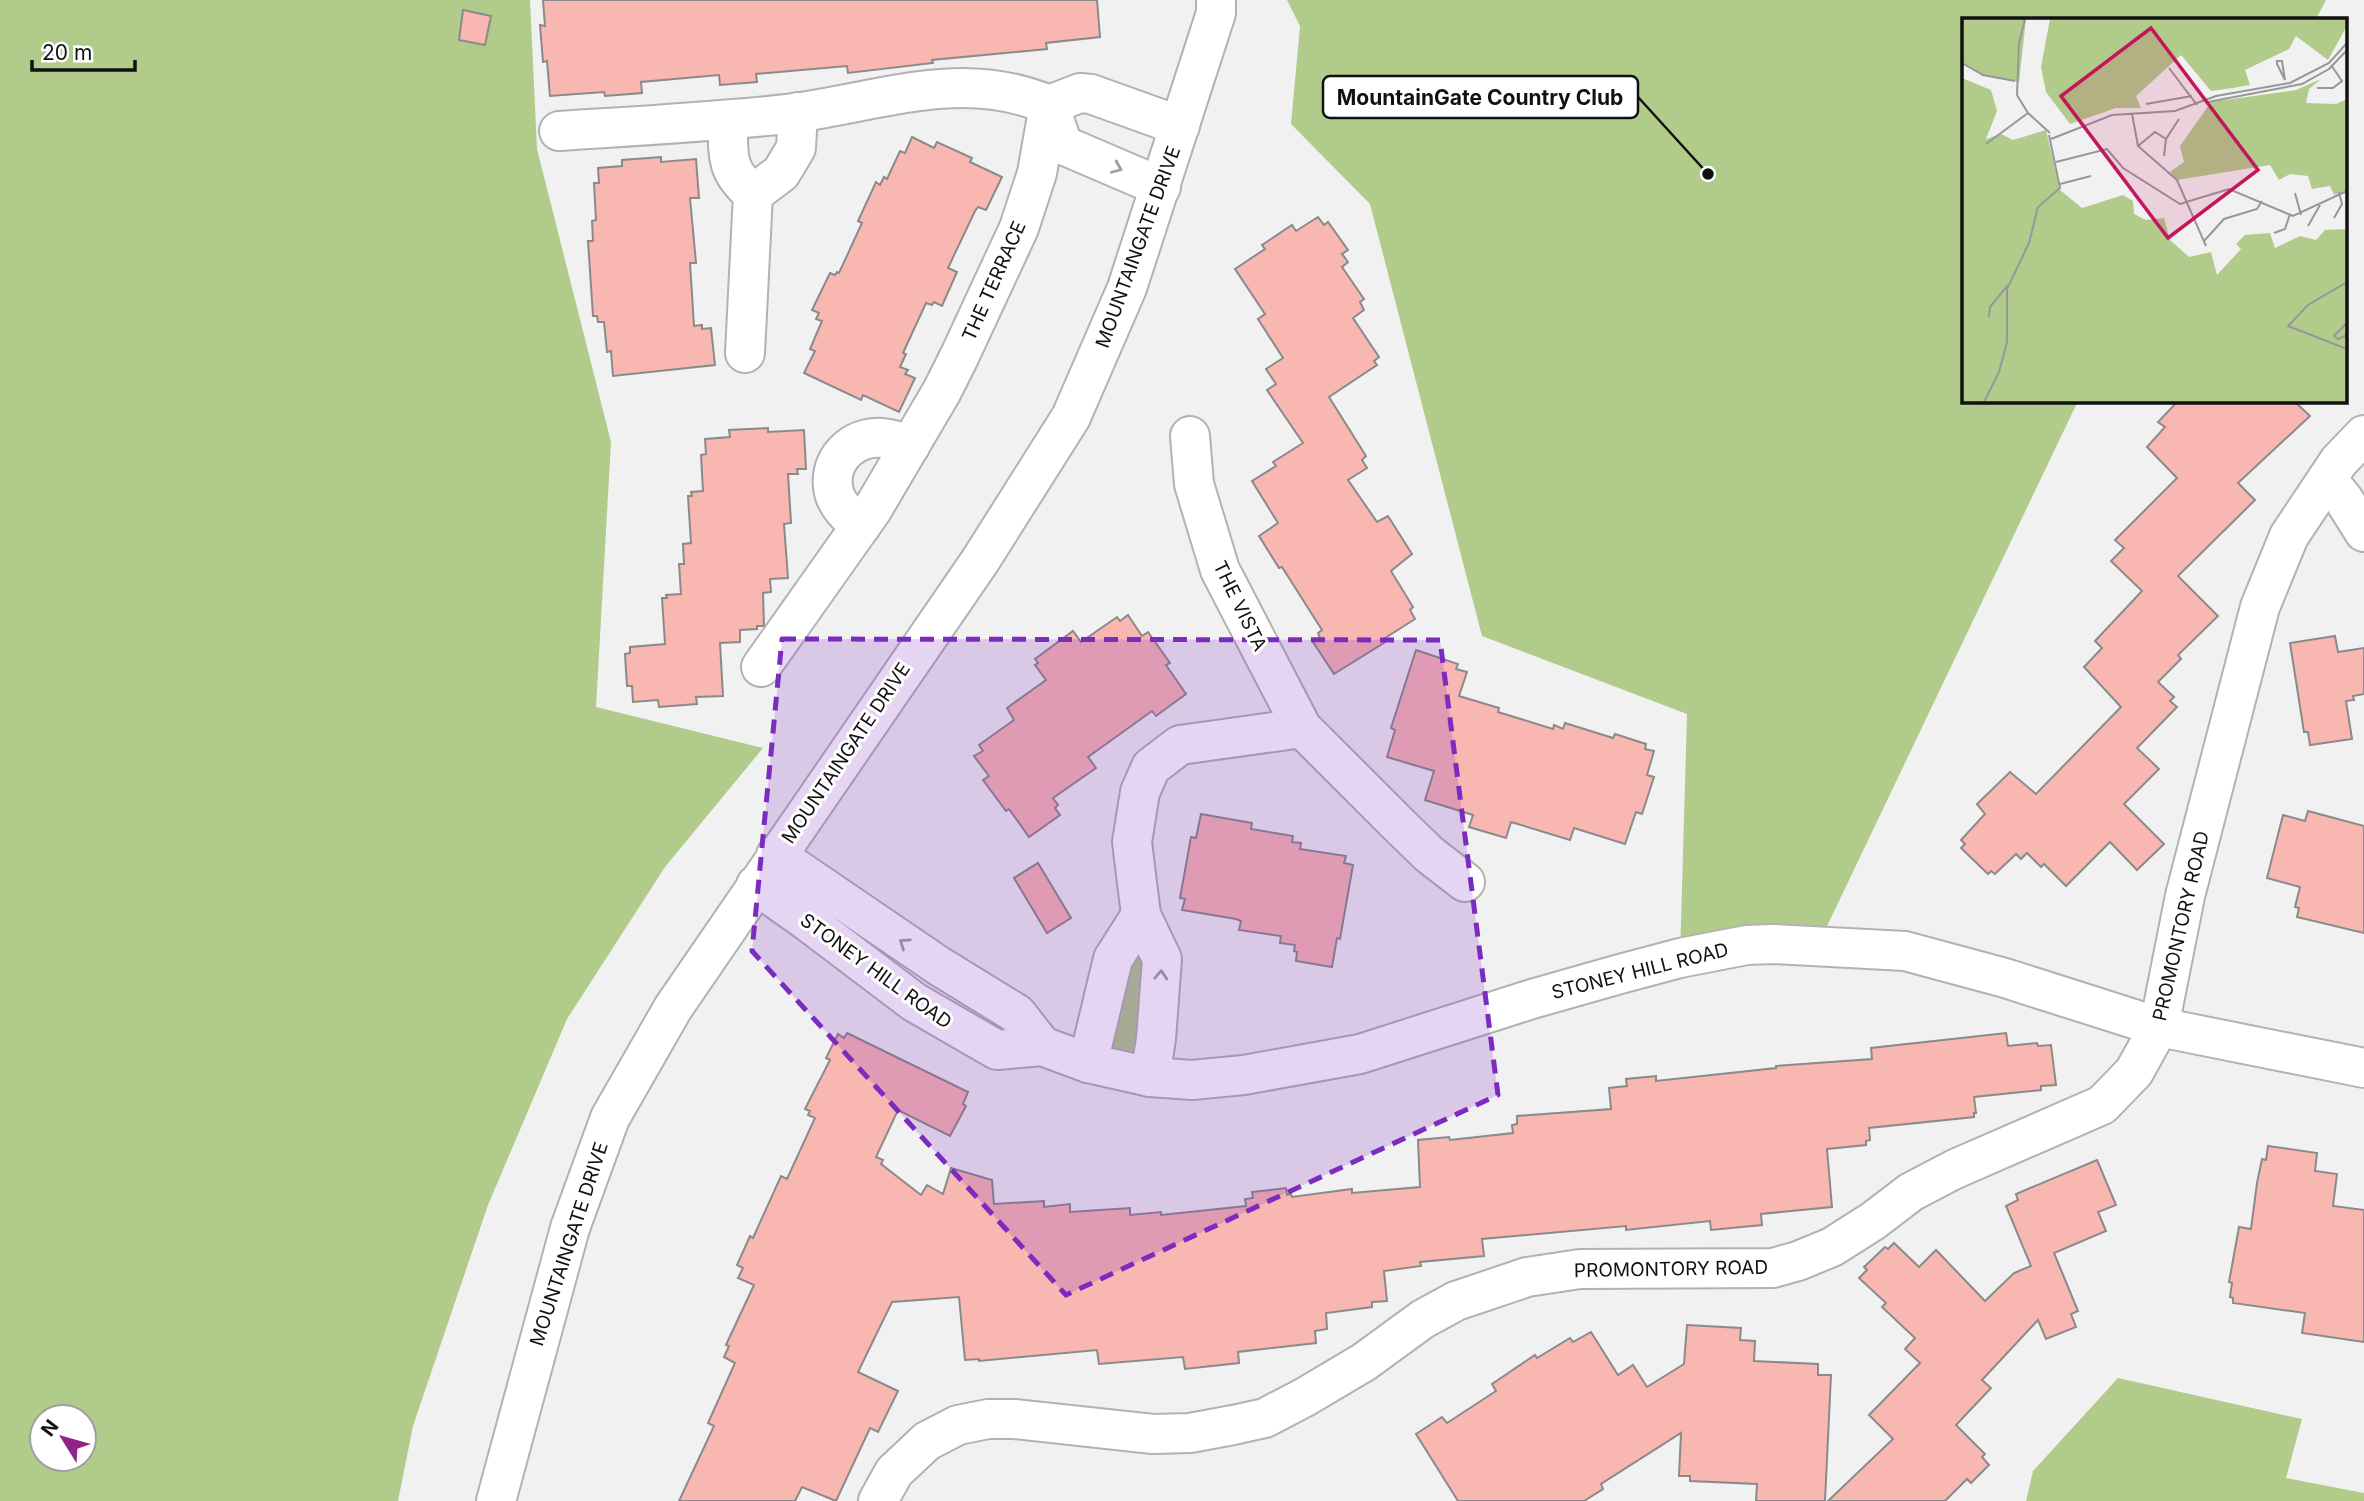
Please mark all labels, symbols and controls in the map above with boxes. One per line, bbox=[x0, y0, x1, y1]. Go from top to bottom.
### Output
inset map bbox=[1962, 18, 2346, 402]
scale bar bbox=[32, 28, 135, 72]
text: 20 m bbox=[42, 40, 92, 65]
callout: MountainGate Country Club bbox=[1323, 76, 1638, 118]
text: MountainGate Country Club bbox=[1337, 85, 1623, 110]
street label: MOUNTAINGATE DRIVE bbox=[1091, 143, 1185, 351]
one-way arrow bbox=[1109, 160, 1122, 174]
street label: THE TERRACE bbox=[957, 217, 1031, 345]
street label: THE VISTA bbox=[1208, 557, 1272, 655]
street label: MOUNTAINGATE DRIVE bbox=[777, 658, 915, 848]
street label: PROMONTORY ROAD bbox=[2148, 829, 2214, 1023]
street label: STONEY HILL ROAD bbox=[796, 908, 956, 1034]
one-way arrow bbox=[899, 938, 912, 951]
street label: STONEY HILL ROAD bbox=[1549, 938, 1731, 1004]
one-way arrow bbox=[1153, 969, 1168, 980]
street label: MOUNTAINGATE DRIVE bbox=[525, 1139, 613, 1349]
street label: PROMONTORY ROAD bbox=[1574, 1256, 1768, 1282]
north arrow bbox=[28, 1403, 98, 1473]
text: N bbox=[36, 1415, 63, 1441]

